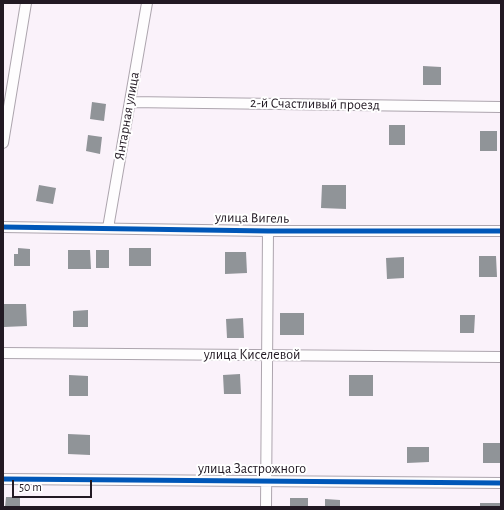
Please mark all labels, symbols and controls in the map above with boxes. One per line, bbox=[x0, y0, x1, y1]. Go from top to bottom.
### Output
street label: Янтарная улица bbox=[111, 70, 143, 162]
street label: 2-й Счастливый проезд bbox=[250, 94, 380, 114]
street label: улица Вигель bbox=[215, 209, 289, 227]
street label: улица Киселевой bbox=[204, 347, 300, 363]
street label: улица Застрожного bbox=[198, 461, 306, 477]
scale bar bbox=[14, 472, 94, 498]
text: 50 m bbox=[19, 481, 42, 493]

